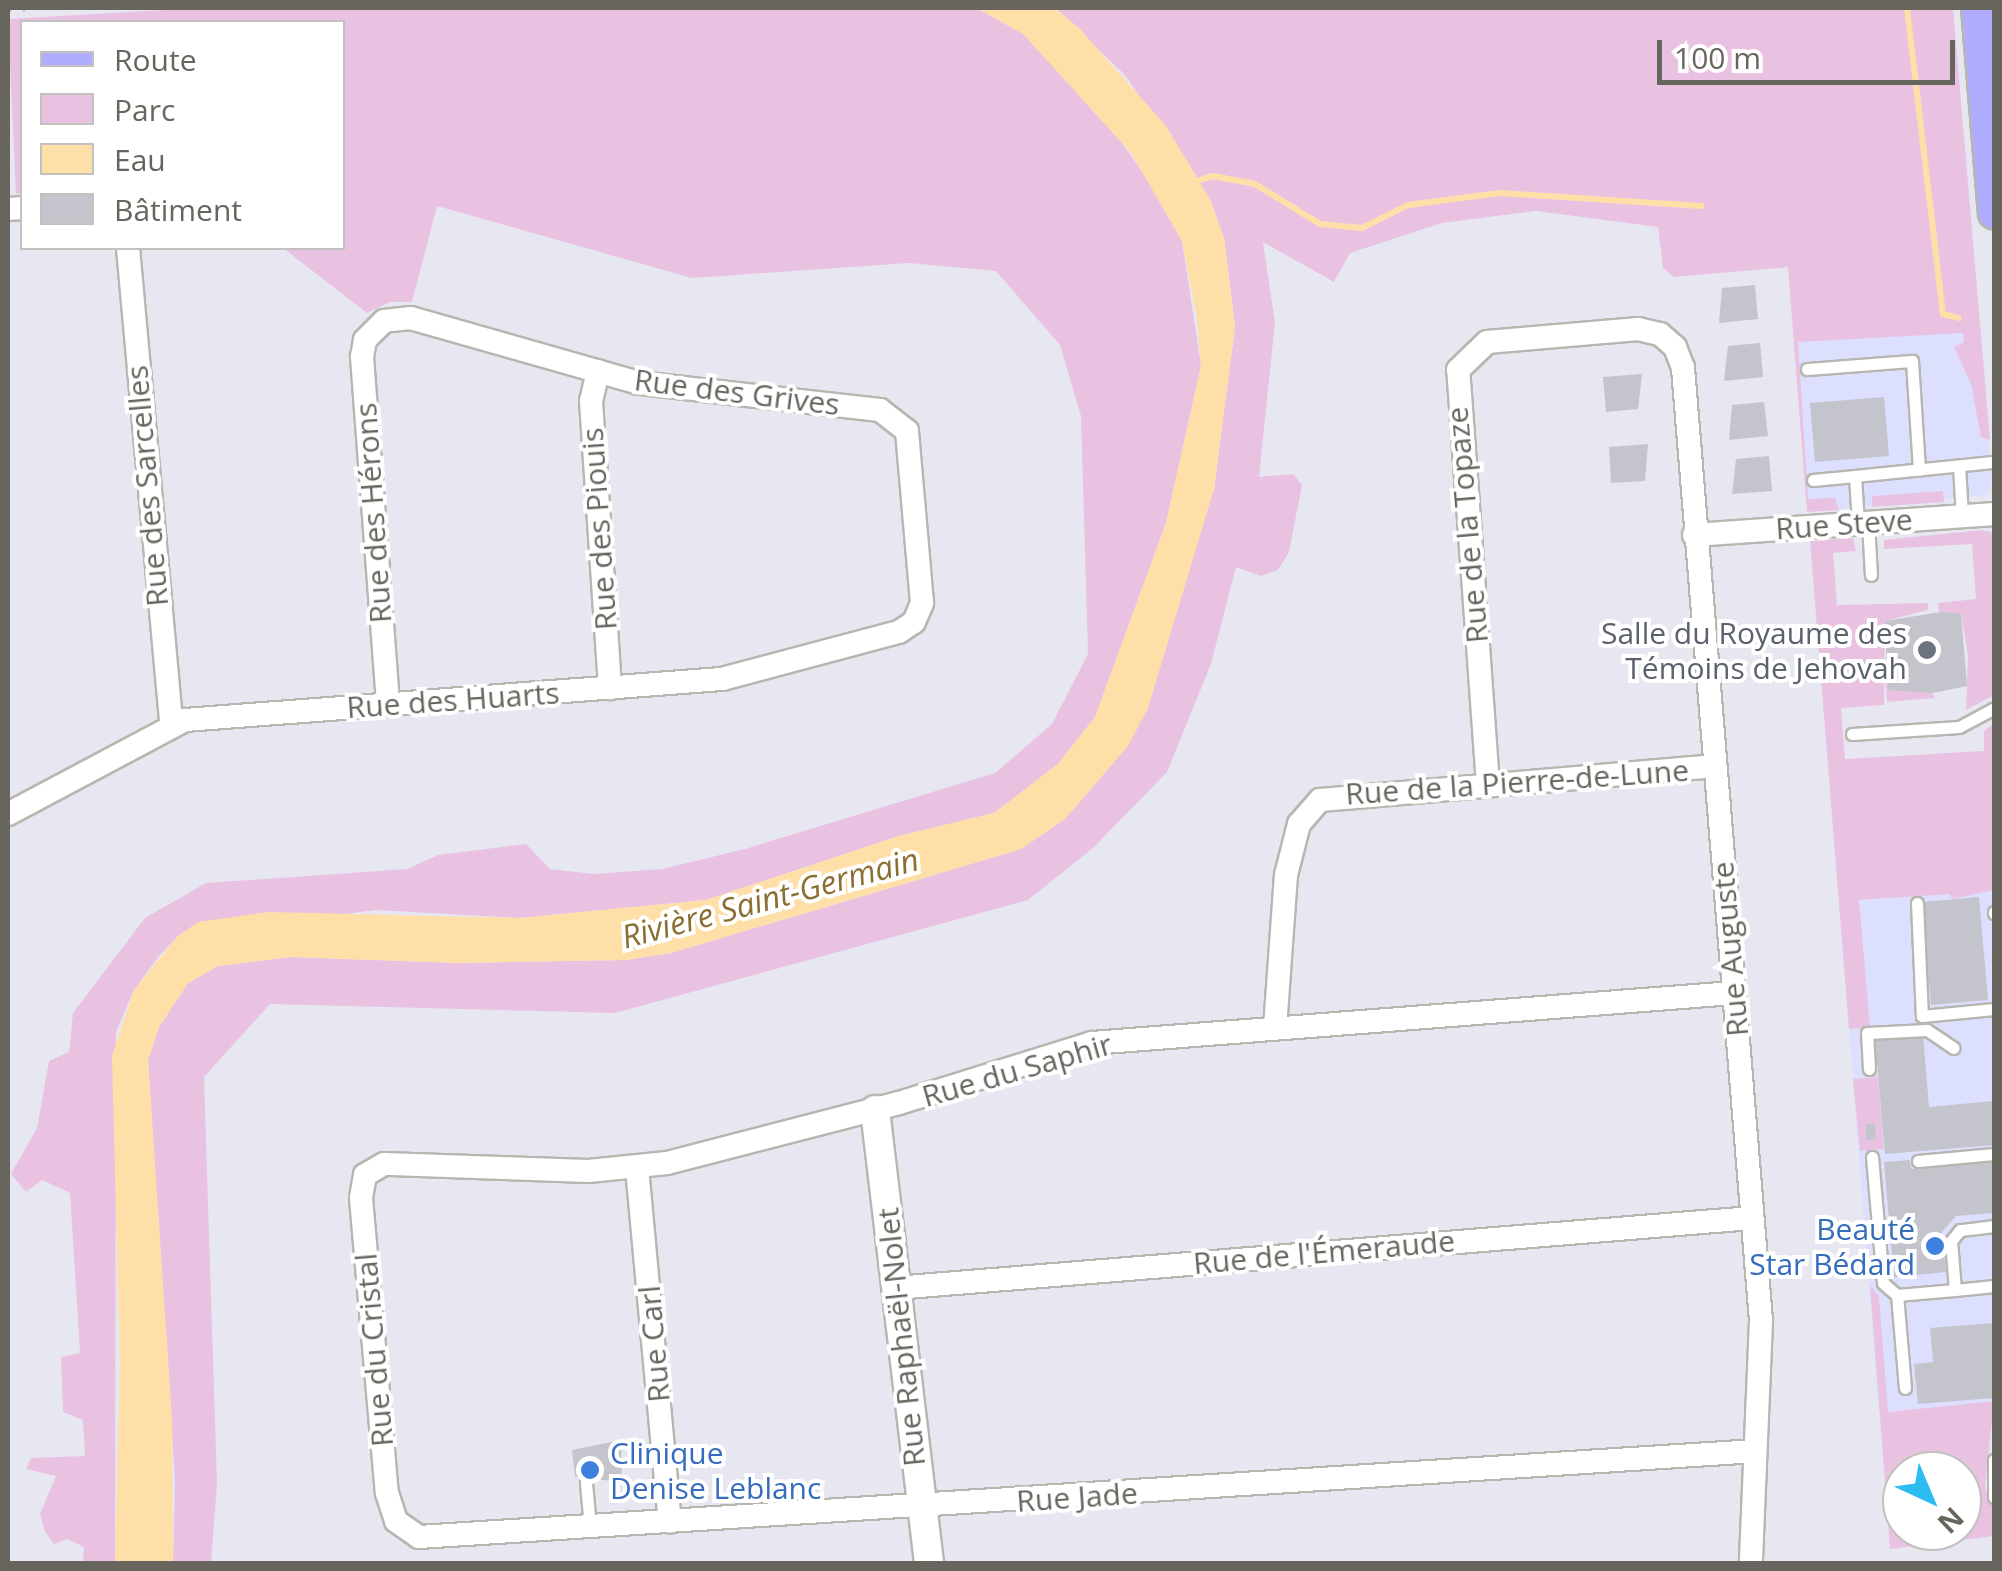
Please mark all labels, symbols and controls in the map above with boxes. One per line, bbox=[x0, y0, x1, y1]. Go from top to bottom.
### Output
legend bbox=[20, 20, 345, 250]
scale bar bbox=[1662, 20, 1960, 82]
text: 100 m bbox=[1674, 37, 1761, 78]
text: Route bbox=[114, 39, 197, 80]
text: Parc bbox=[114, 89, 175, 130]
text: Eau bbox=[114, 139, 166, 180]
text: Bâtiment bbox=[114, 189, 242, 230]
street label: Rue des Grives bbox=[632, 362, 842, 422]
street label: Rue des Sarcelles bbox=[119, 364, 175, 608]
street label: Rue des Hérons bbox=[347, 402, 399, 624]
street label: Rue de la Topaze bbox=[1439, 405, 1495, 645]
street label: Rue des Piouis bbox=[574, 427, 624, 631]
street label: Rue Steve bbox=[1774, 501, 1914, 547]
place label: Salle du Royaume des Témoins de Jehovah bbox=[1601, 615, 1907, 686]
marker: Salle du Royaume des Témoins de Jehovah bbox=[1916, 639, 1938, 661]
street label: Rue des Huarts bbox=[345, 675, 561, 725]
street label: Rue de la Pierre-de-Lune bbox=[1344, 752, 1690, 812]
water label: Rivière Saint-Germain bbox=[617, 840, 923, 956]
street label: Rue Auguste bbox=[1704, 860, 1756, 1038]
street label: Rue du Saphir bbox=[918, 1026, 1116, 1114]
street label: Rue Raphaël-Nolet bbox=[870, 1206, 932, 1468]
place label: Beauté Star Bédard bbox=[1749, 1211, 1915, 1282]
street label: Rue de l'Émeraude bbox=[1192, 1223, 1456, 1281]
marker: Beauté Star Bédard bbox=[1924, 1235, 1946, 1257]
street label: Rue du Cristal bbox=[348, 1252, 400, 1448]
street label: Rue Carl bbox=[631, 1284, 677, 1404]
place label: Clinique Denise Leblanc bbox=[610, 1435, 821, 1506]
north arrow bbox=[1882, 1451, 1982, 1551]
marker: Clinique Denise Leblanc bbox=[579, 1459, 601, 1481]
street label: Rue Jade bbox=[1015, 1475, 1139, 1519]
text: N bbox=[1930, 1500, 1973, 1543]

